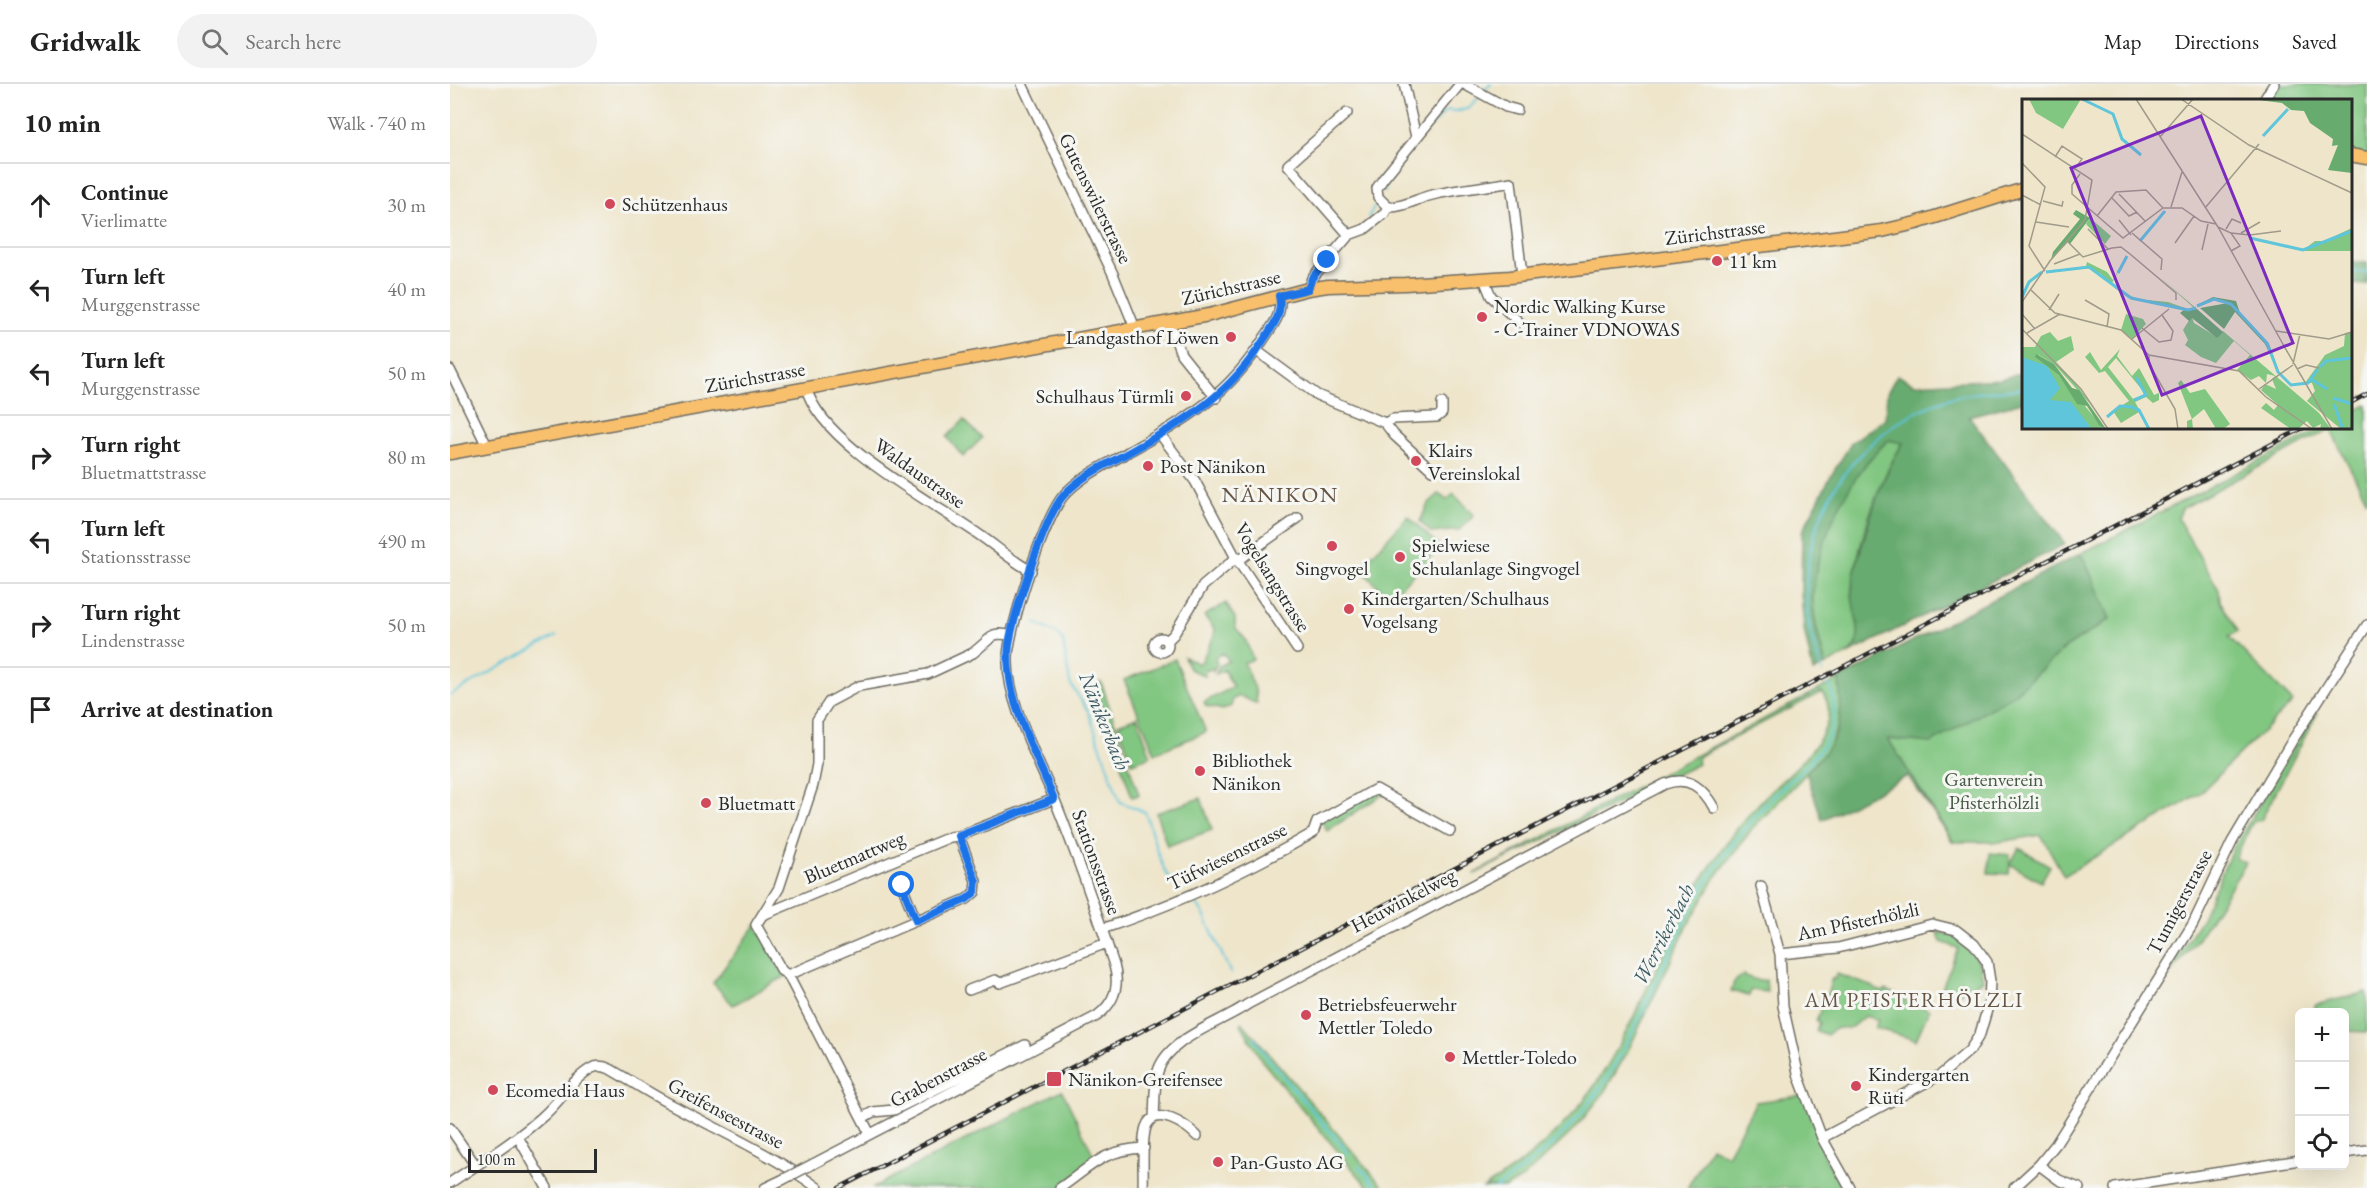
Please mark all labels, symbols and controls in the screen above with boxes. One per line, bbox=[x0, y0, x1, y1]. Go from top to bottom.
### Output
search box bbox=[177, 14, 597, 68]
text: Gridwalk bbox=[30, 23, 141, 59]
icon: search bbox=[198, 25, 231, 58]
text: Search here bbox=[246, 27, 341, 56]
text: Map bbox=[2104, 28, 2141, 55]
text: Directions bbox=[2174, 28, 2259, 55]
text: Saved bbox=[2292, 28, 2337, 55]
inset map bbox=[2022, 99, 2352, 429]
text: 10 min bbox=[24, 106, 101, 140]
text: Walk · 740 m bbox=[327, 110, 426, 136]
street label: Gutenswilerstrasse bbox=[1053, 128, 1139, 268]
text: Continue bbox=[81, 178, 168, 207]
icon: ahead bbox=[24, 189, 57, 222]
place label: Schützenhaus bbox=[622, 191, 728, 217]
text: 30 m bbox=[387, 192, 426, 218]
marker: Schützenhaus bbox=[603, 197, 617, 211]
text: Vierlimatte bbox=[81, 207, 167, 233]
street label: Zürichstrasse bbox=[1663, 213, 1767, 251]
route end bbox=[1313, 246, 1339, 272]
place label: 11 km bbox=[1729, 248, 1778, 274]
marker: 11 km bbox=[1710, 254, 1724, 268]
text: Turn left bbox=[81, 262, 165, 291]
street label: Zürichstrasse bbox=[1179, 263, 1283, 311]
icon: left bbox=[24, 273, 57, 306]
text: 40 m bbox=[387, 276, 426, 302]
text: Murggenstrasse bbox=[81, 291, 200, 317]
place label: Nordic Walking Kurse - C-Trainer VDNOWAS bbox=[1494, 293, 1680, 342]
marker: Nordic Walking Kurse - C-Trainer VDNOWAS bbox=[1475, 310, 1489, 324]
place label: Landgasthof Löwen bbox=[1066, 324, 1219, 350]
marker: Landgasthof Löwen bbox=[1224, 330, 1238, 344]
text: Turn left bbox=[81, 346, 165, 375]
street label: Zürichstrasse bbox=[703, 355, 807, 399]
icon: left bbox=[24, 357, 57, 390]
text: 50 m bbox=[387, 360, 426, 386]
text: Murggenstrasse bbox=[81, 375, 200, 401]
place label: Schulhaus Türmli bbox=[1036, 383, 1174, 409]
marker: Schulhaus Türmli bbox=[1179, 389, 1193, 403]
text: Turn right bbox=[81, 430, 180, 459]
street label: Waldaustrasse bbox=[869, 432, 971, 514]
place label: Klairs Vereinslokal bbox=[1428, 437, 1520, 486]
icon: right bbox=[24, 441, 57, 474]
text: 80 m bbox=[387, 444, 426, 470]
place label: Post Nänikon bbox=[1160, 453, 1266, 479]
marker: Klairs Vereinslokal bbox=[1409, 454, 1423, 468]
text: Bluetmattstrasse bbox=[81, 459, 206, 485]
marker: Post Nänikon bbox=[1141, 459, 1155, 473]
district label: NÄNIKON bbox=[1221, 480, 1339, 509]
text: Turn left bbox=[81, 514, 165, 543]
street label: Vogelsangstrasse bbox=[1229, 517, 1317, 637]
icon: left bbox=[24, 525, 57, 558]
text: 490 m bbox=[378, 528, 426, 554]
place label: Spielwiese Schulanlage Singvogel bbox=[1412, 532, 1580, 581]
marker: Singvogel bbox=[1325, 539, 1339, 553]
text: Stationsstrasse bbox=[81, 543, 191, 569]
marker: Spielwiese Schulanlage Singvogel bbox=[1393, 550, 1407, 564]
place label: Singvogel bbox=[1296, 555, 1369, 581]
place label: Kindergarten/Schulhaus Vogelsang bbox=[1361, 585, 1549, 634]
text: Turn right bbox=[81, 598, 180, 627]
marker: Kindergarten/Schulhaus Vogelsang bbox=[1342, 602, 1356, 616]
icon: right bbox=[24, 609, 57, 642]
text: 50 m bbox=[387, 612, 426, 638]
text: Lindenstrasse bbox=[81, 627, 185, 653]
water label: Nänikerbach bbox=[1073, 667, 1137, 774]
icon: arrive bbox=[24, 693, 57, 726]
text: Arrive at destination bbox=[81, 695, 273, 724]
place label: Bibliothek Nänikon bbox=[1212, 747, 1293, 796]
marker: Bibliothek Nänikon bbox=[1193, 764, 1207, 778]
park label: Gartenverein Pfisterhölzli bbox=[1944, 766, 2044, 815]
place label: Bluetmatt bbox=[718, 790, 796, 816]
marker: Bluetmatt bbox=[699, 796, 713, 810]
street label: Stationsstrasse bbox=[1066, 806, 1128, 918]
street label: Tüfwiesenstrasse bbox=[1163, 816, 1291, 896]
street label: Bluetmattweg bbox=[800, 824, 909, 890]
street label: Tumigerstrasse bbox=[2140, 845, 2218, 959]
street label: Heuwinkelweg bbox=[1346, 861, 1460, 939]
route start bbox=[888, 871, 914, 897]
water label: Werrikerbach bbox=[1626, 879, 1700, 989]
street label: Am Pfisterhölzli bbox=[1794, 895, 1921, 947]
district label: AM PFISTERHÖLZLI bbox=[1803, 986, 2024, 1013]
place label: Betriebsfeuerwehr Mettler Toledo bbox=[1318, 991, 1457, 1040]
marker: Betriebsfeuerwehr Mettler Toledo bbox=[1299, 1008, 1313, 1022]
map controls bbox=[2295, 1008, 2349, 1170]
button: + bbox=[2295, 1008, 2349, 1062]
street label: Grabenstrasse bbox=[885, 1041, 991, 1113]
place label: Mettler-Toledo bbox=[1462, 1044, 1577, 1070]
marker: Mettler-Toledo bbox=[1443, 1050, 1457, 1064]
place label: Kindergarten Rüti bbox=[1868, 1061, 1970, 1110]
button: − bbox=[2295, 1062, 2349, 1116]
place label: Nänikon-Greifensee bbox=[1068, 1066, 1223, 1092]
marker: Nänikon-Greifensee bbox=[1045, 1070, 1063, 1088]
street label: Greifenseestrasse bbox=[663, 1071, 789, 1155]
place label: Ecomedia Haus bbox=[505, 1077, 625, 1103]
marker: Kindergarten Rüti bbox=[1849, 1079, 1863, 1093]
marker: Ecomedia Haus bbox=[486, 1083, 500, 1097]
button: locate bbox=[2295, 1116, 2349, 1170]
scale bar bbox=[468, 1146, 597, 1174]
text: 100 m bbox=[477, 1149, 516, 1170]
place label: Pan-Gusto AG bbox=[1230, 1149, 1344, 1175]
marker: Pan-Gusto AG bbox=[1211, 1155, 1225, 1169]

